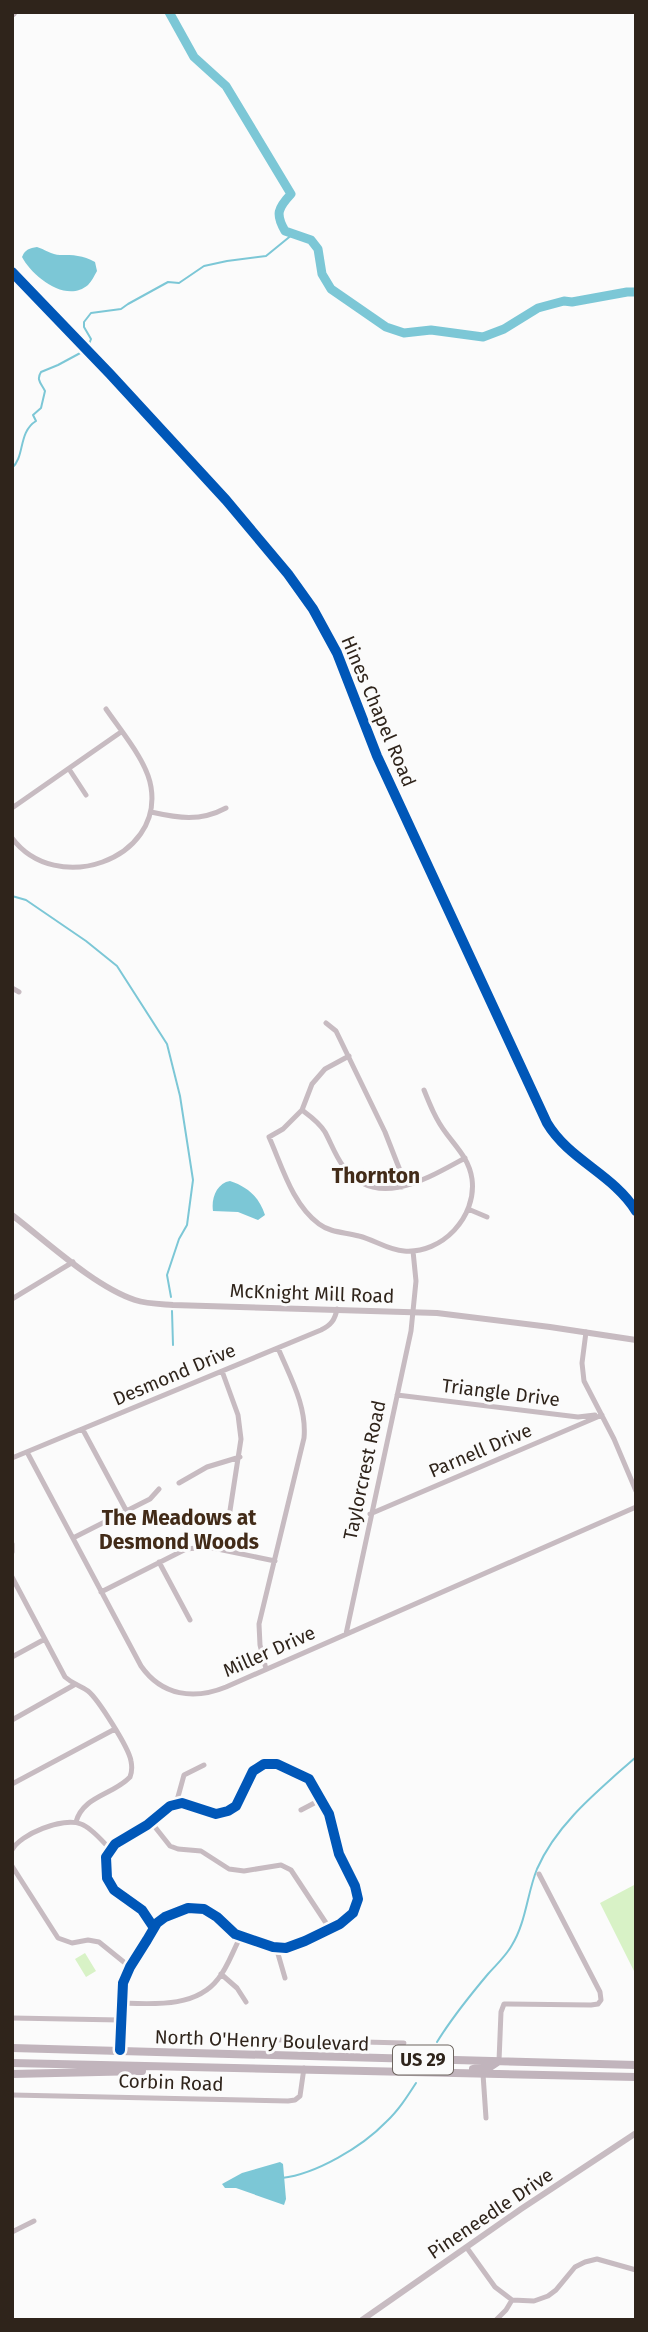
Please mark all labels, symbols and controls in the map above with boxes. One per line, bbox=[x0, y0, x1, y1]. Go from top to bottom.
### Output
street label: Hines Chapel Road bbox=[336, 632, 421, 790]
district label: Thornton bbox=[332, 1163, 420, 1189]
street label: McKnight Mill Road bbox=[229, 1279, 395, 1308]
street label: Desmond Drive bbox=[109, 1338, 239, 1411]
street label: Triangle Drive bbox=[441, 1374, 561, 1411]
street label: Taylorcrest Road bbox=[338, 1398, 391, 1542]
street label: Parnell Drive bbox=[425, 1418, 535, 1483]
district label: The Meadows at Desmond Woods bbox=[99, 1505, 259, 1555]
street label: Miller Drive bbox=[220, 1621, 319, 1682]
street label: North O'Henry Boulevard bbox=[154, 2025, 370, 2056]
road number: US 29 bbox=[393, 2046, 453, 2074]
street label: Corbin Road bbox=[118, 2069, 224, 2096]
street label: Pineneedle Drive bbox=[423, 2163, 557, 2264]

